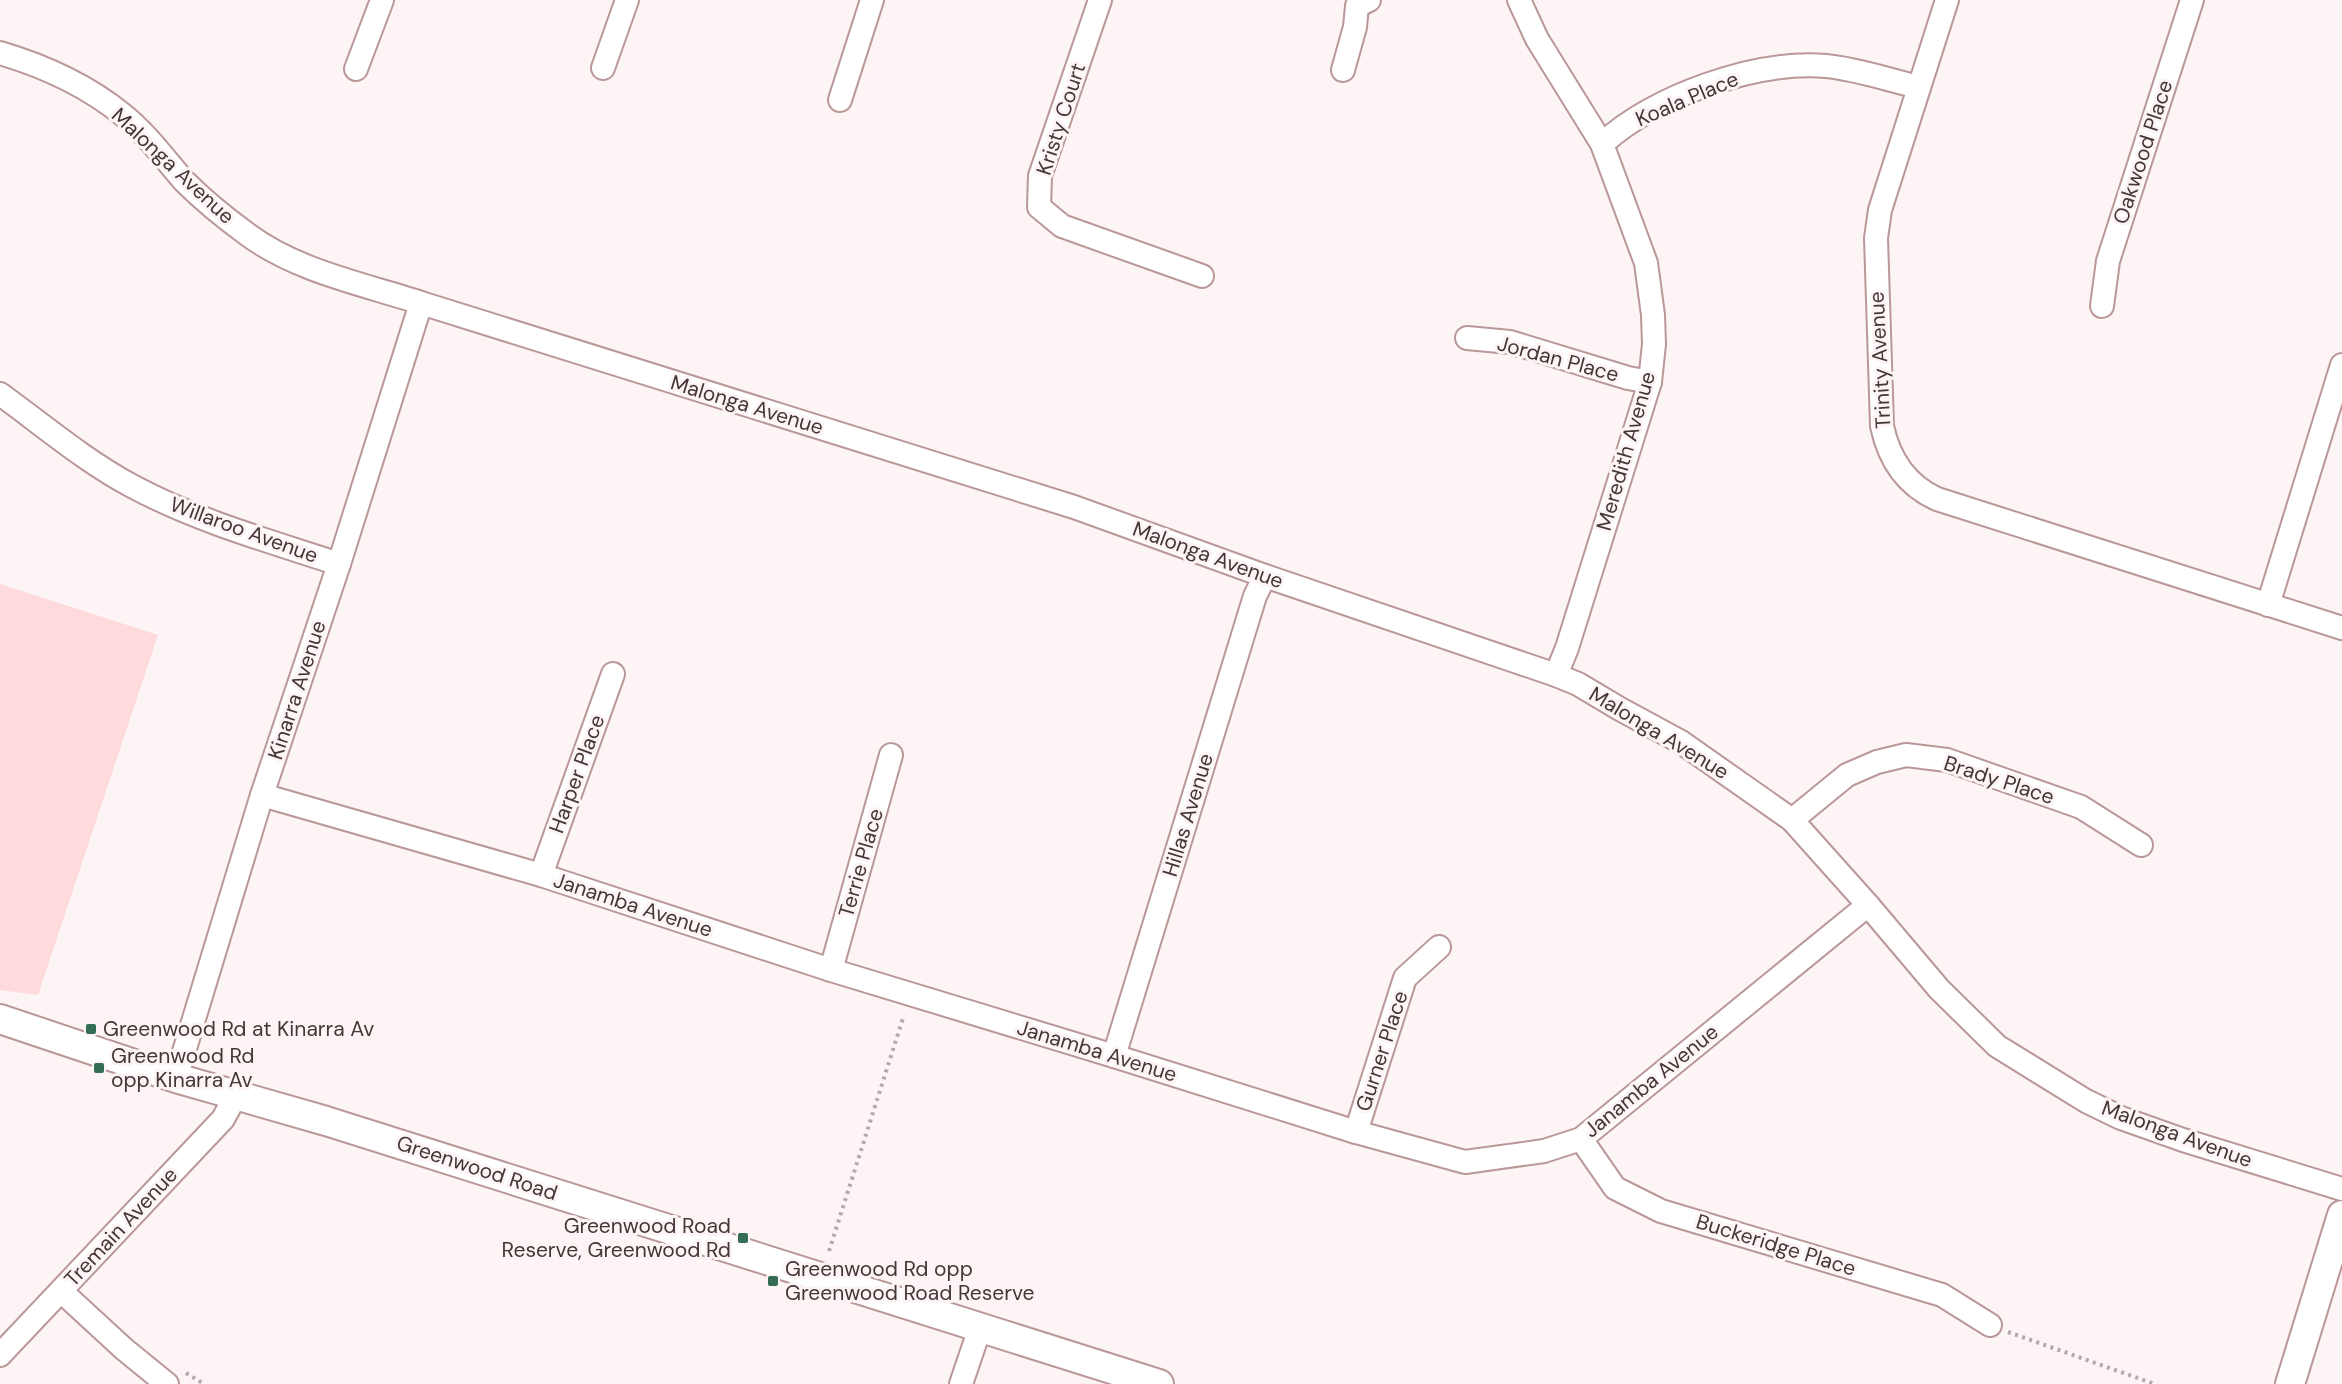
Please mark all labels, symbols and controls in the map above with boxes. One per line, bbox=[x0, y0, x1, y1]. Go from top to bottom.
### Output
street label: Kristy Court bbox=[1030, 59, 1092, 179]
street label: Koala Place bbox=[1631, 65, 1743, 133]
street label: Oakwood Place bbox=[2107, 76, 2179, 228]
street label: Malonga Avenue bbox=[106, 102, 241, 230]
street label: Trinity Avenue bbox=[1862, 291, 1898, 429]
street label: Jordan Place bbox=[1494, 329, 1622, 389]
street label: Malonga Avenue bbox=[667, 368, 827, 442]
street label: Meredith Avenue bbox=[1590, 368, 1662, 534]
street label: Willaroo Avenue bbox=[166, 490, 322, 570]
street label: Malonga Avenue bbox=[1129, 515, 1287, 595]
street label: Kinarra Avenue bbox=[261, 617, 333, 763]
street label: Malonga Avenue bbox=[1584, 680, 1734, 786]
street label: Harper Place bbox=[543, 711, 611, 837]
street label: Brady Place bbox=[1940, 749, 2058, 811]
street label: Hillas Avenue bbox=[1156, 750, 1220, 880]
street label: Terrie Place bbox=[832, 805, 890, 921]
street label: Janamba Avenue bbox=[550, 866, 716, 944]
street label: Gurner Place bbox=[1349, 987, 1415, 1115]
street label: Janamba Avenue bbox=[1014, 1013, 1180, 1089]
place label: Greenwood Rd at Kinarra Av bbox=[103, 1015, 374, 1043]
street label: Janamba Avenue bbox=[1578, 1018, 1724, 1144]
marker: Greenwood Rd at Kinarra Av bbox=[84, 1022, 98, 1036]
place label: Greenwood Rd opp Kinarra Av bbox=[111, 1042, 255, 1094]
marker: Greenwood Rd opp Kinarra Av bbox=[92, 1061, 106, 1075]
street label: Malonga Avenue bbox=[2098, 1094, 2256, 1174]
street label: Greenwood Road bbox=[393, 1129, 561, 1207]
street label: Tremain Avenue bbox=[58, 1161, 184, 1293]
street label: Buckeridge Place bbox=[1693, 1207, 1859, 1283]
place label: Greenwood Road Reserve, Greenwood Rd bbox=[502, 1212, 731, 1264]
marker: Greenwood Road Reserve, Greenwood Rd bbox=[736, 1231, 750, 1245]
place label: Greenwood Rd opp Greenwood Road Reserve bbox=[785, 1255, 1035, 1307]
marker: Greenwood Rd opp Greenwood Road Reserve bbox=[766, 1274, 780, 1288]

